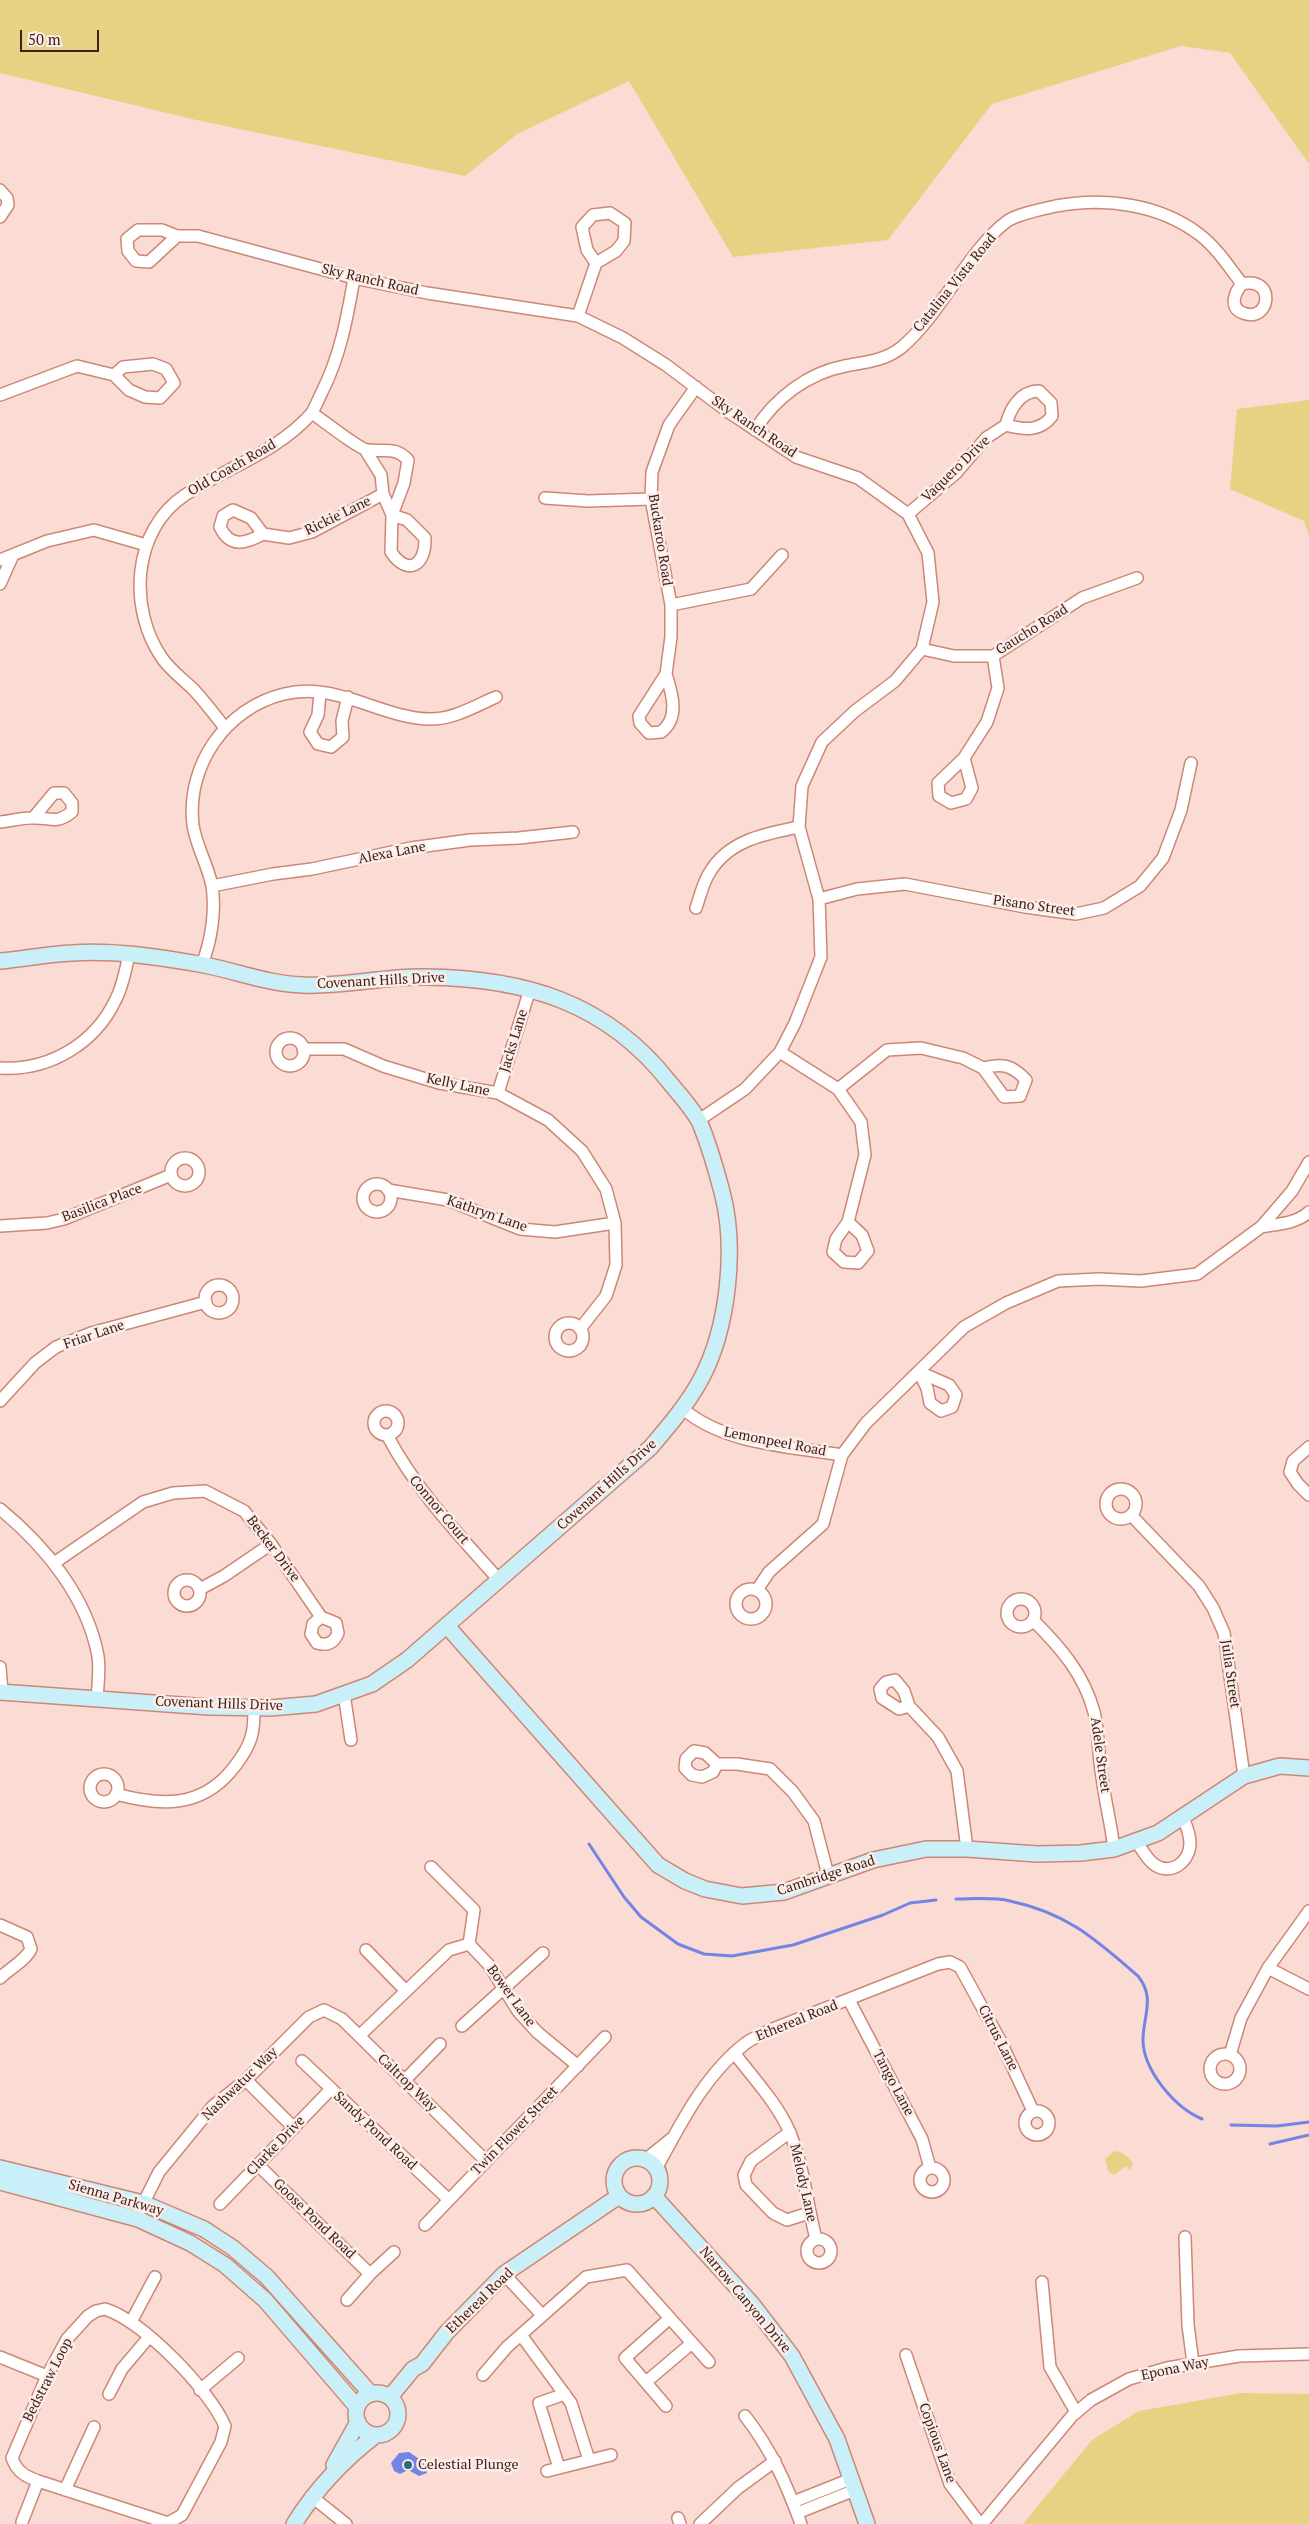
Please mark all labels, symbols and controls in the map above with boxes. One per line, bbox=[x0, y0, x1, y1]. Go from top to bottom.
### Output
scale bar bbox=[22, 20, 101, 52]
text: 50 m bbox=[28, 29, 61, 49]
street label: Catalina Vista Road bbox=[910, 230, 1000, 336]
street label: Sky Ranch Road bbox=[320, 261, 420, 299]
street label: Sky Ranch Road bbox=[708, 392, 800, 462]
street label: Vaquero Drive bbox=[918, 432, 994, 506]
street label: Old Coach Road bbox=[185, 436, 279, 500]
street label: Rickie Lane bbox=[302, 493, 374, 539]
street label: Buckaroo Road bbox=[644, 493, 676, 587]
street label: Gaucho Road bbox=[993, 601, 1071, 659]
street label: Alexa Lane bbox=[357, 838, 427, 868]
street label: Pisano Street bbox=[992, 892, 1076, 920]
street label: Covenant Hills Drive bbox=[317, 969, 445, 993]
street label: Jacks Lane bbox=[496, 1007, 532, 1075]
street label: Kelly Lane bbox=[425, 1070, 491, 1100]
street label: Basilica Place bbox=[60, 1180, 144, 1226]
street label: Kathryn Lane bbox=[445, 1192, 529, 1236]
street label: Friar Lane bbox=[61, 1317, 127, 1353]
street label: Lemonpeel Road bbox=[722, 1424, 828, 1460]
street label: Covenant Hills Drive bbox=[554, 1436, 660, 1534]
street label: Connor Court bbox=[405, 1472, 473, 1548]
street label: Becker Drive bbox=[243, 1513, 303, 1585]
street label: Julia Street bbox=[1217, 1639, 1243, 1709]
street label: Covenant Hills Drive bbox=[155, 1693, 283, 1715]
street label: Adele Street bbox=[1086, 1716, 1114, 1794]
street label: Cambridge Road bbox=[775, 1852, 877, 1900]
street label: Bower Lane bbox=[483, 1962, 539, 2030]
street label: Ethereal Road bbox=[754, 1997, 840, 2045]
street label: Citrus Lane bbox=[974, 2002, 1022, 2074]
street label: Nashwatuc Way bbox=[199, 2044, 281, 2124]
street label: Tango Lane bbox=[869, 2047, 917, 2119]
street label: Caltrop Way bbox=[374, 2050, 440, 2116]
street label: Twin Flower Street bbox=[468, 2083, 562, 2179]
street label: Sandy Pond Road bbox=[330, 2088, 420, 2174]
street label: Clarke Drive bbox=[243, 2113, 309, 2179]
street label: Melody Lane bbox=[786, 2142, 820, 2224]
street label: Goose Pond Road bbox=[269, 2175, 359, 2263]
street label: Sienna Parkway bbox=[66, 2176, 166, 2220]
street label: Narrow Canyon Drive bbox=[696, 2244, 794, 2356]
street label: Ethereal Road bbox=[443, 2265, 517, 2337]
street label: Bedstraw Loop bbox=[20, 2335, 76, 2425]
street label: Epona Way bbox=[1140, 2354, 1210, 2384]
street label: Copious Lane bbox=[915, 2401, 959, 2485]
place label: Celestial Plunge bbox=[418, 2457, 518, 2473]
marker: Celestial Plunge bbox=[402, 2459, 414, 2471]

